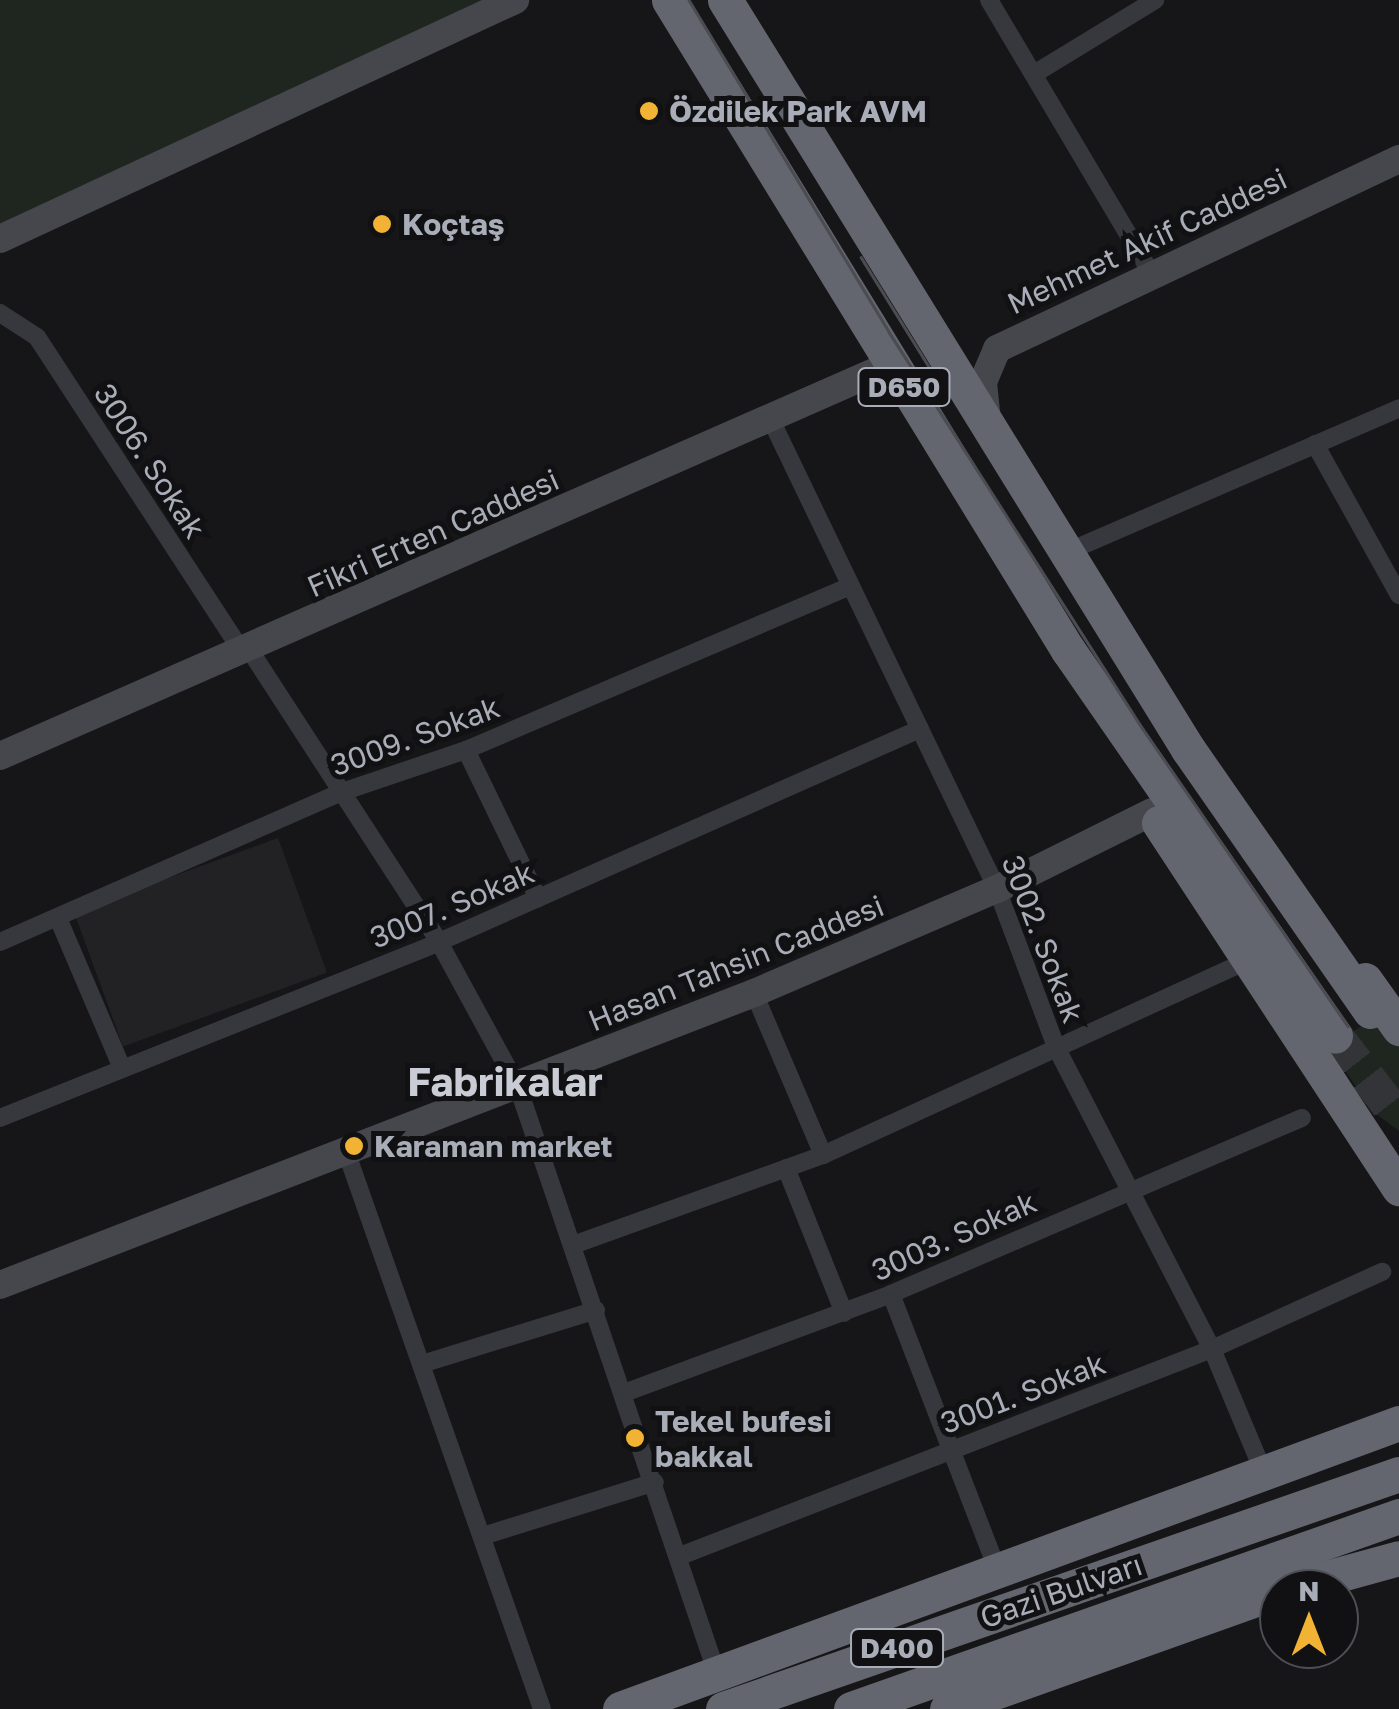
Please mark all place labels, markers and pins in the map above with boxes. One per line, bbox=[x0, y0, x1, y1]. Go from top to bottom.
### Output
place label: Özdilek Park AVM bbox=[669, 93, 927, 129]
marker: Özdilek Park AVM bbox=[638, 100, 660, 122]
place label: Koçtaş bbox=[402, 206, 505, 242]
marker: Koçtaş bbox=[371, 213, 393, 235]
place label: Karaman market bbox=[374, 1128, 613, 1164]
marker: Karaman market bbox=[343, 1135, 365, 1157]
place label: Tekel bufesi bakkal bbox=[655, 1403, 832, 1474]
marker: Tekel bufesi bakkal bbox=[624, 1427, 646, 1449]

